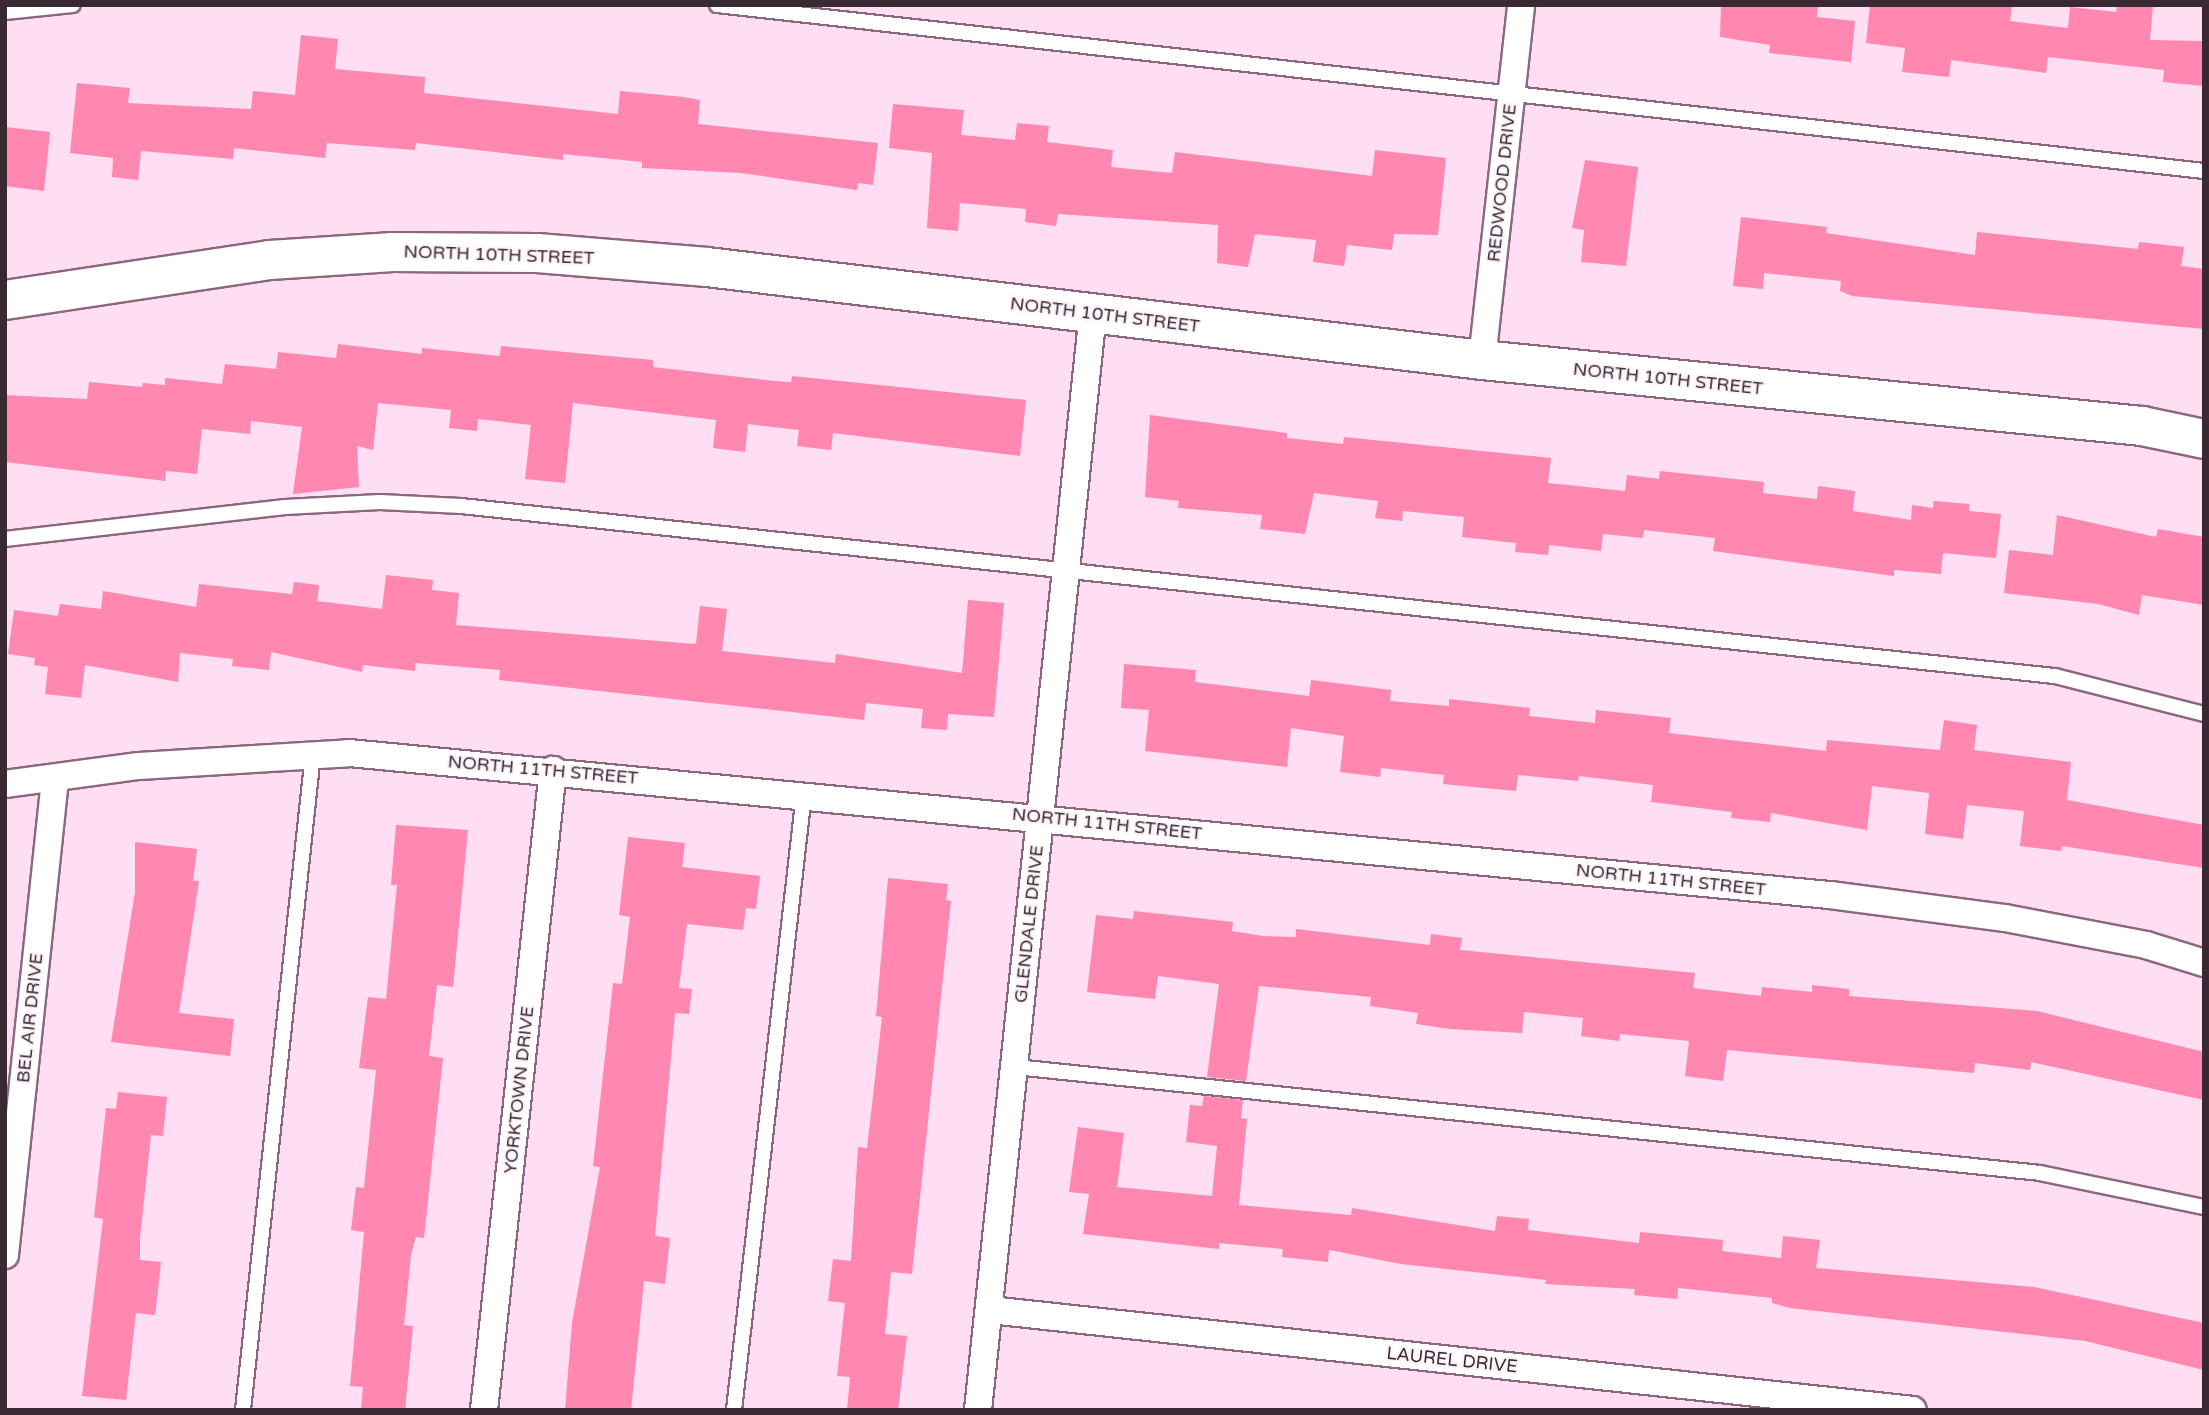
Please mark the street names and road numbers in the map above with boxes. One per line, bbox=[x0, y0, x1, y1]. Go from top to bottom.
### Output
street label: REDWOOD DRIVE bbox=[1483, 103, 1521, 263]
street label: NORTH 10TH STREET bbox=[403, 241, 595, 269]
street label: NORTH 10TH STREET bbox=[1009, 293, 1201, 337]
street label: NORTH 10TH STREET bbox=[1572, 358, 1764, 400]
street label: NORTH 11TH STREET bbox=[447, 751, 639, 789]
street label: NORTH 11TH STREET bbox=[1011, 803, 1203, 845]
street label: GLENDALE DRIVE bbox=[1010, 844, 1048, 1004]
street label: NORTH 11TH STREET bbox=[1575, 859, 1767, 901]
street label: BEL AIR DRIVE bbox=[12, 952, 48, 1084]
street label: YORKTOWN DRIVE bbox=[499, 1005, 539, 1175]
street label: LAUREL DRIVE bbox=[1385, 1342, 1519, 1378]

